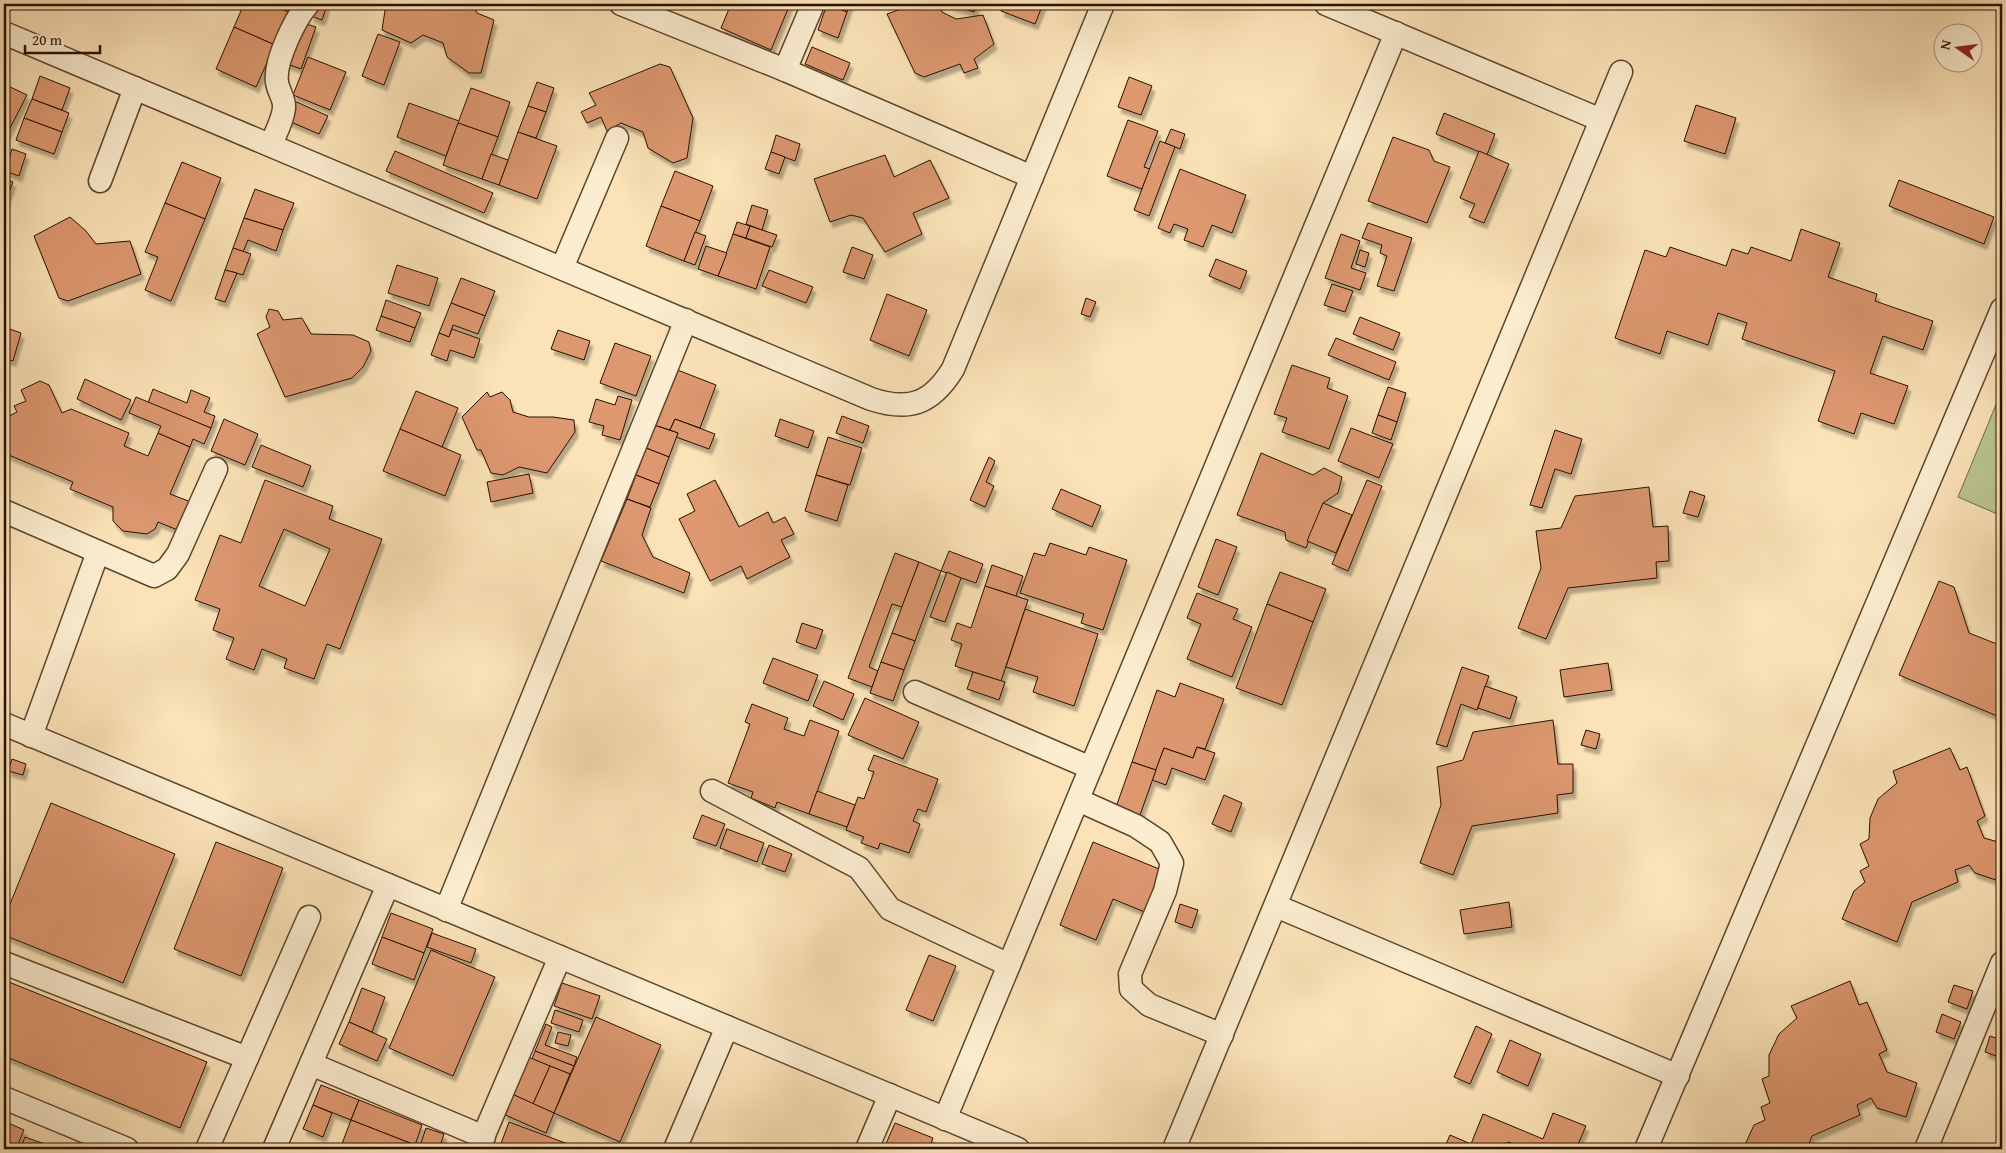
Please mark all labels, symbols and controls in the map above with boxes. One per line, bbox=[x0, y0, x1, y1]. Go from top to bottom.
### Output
scale bar bbox=[25, 22, 100, 54]
north arrow bbox=[1934, 22, 1984, 72]
text: 20 m bbox=[32, 29, 63, 50]
text: N bbox=[1935, 37, 1956, 52]

